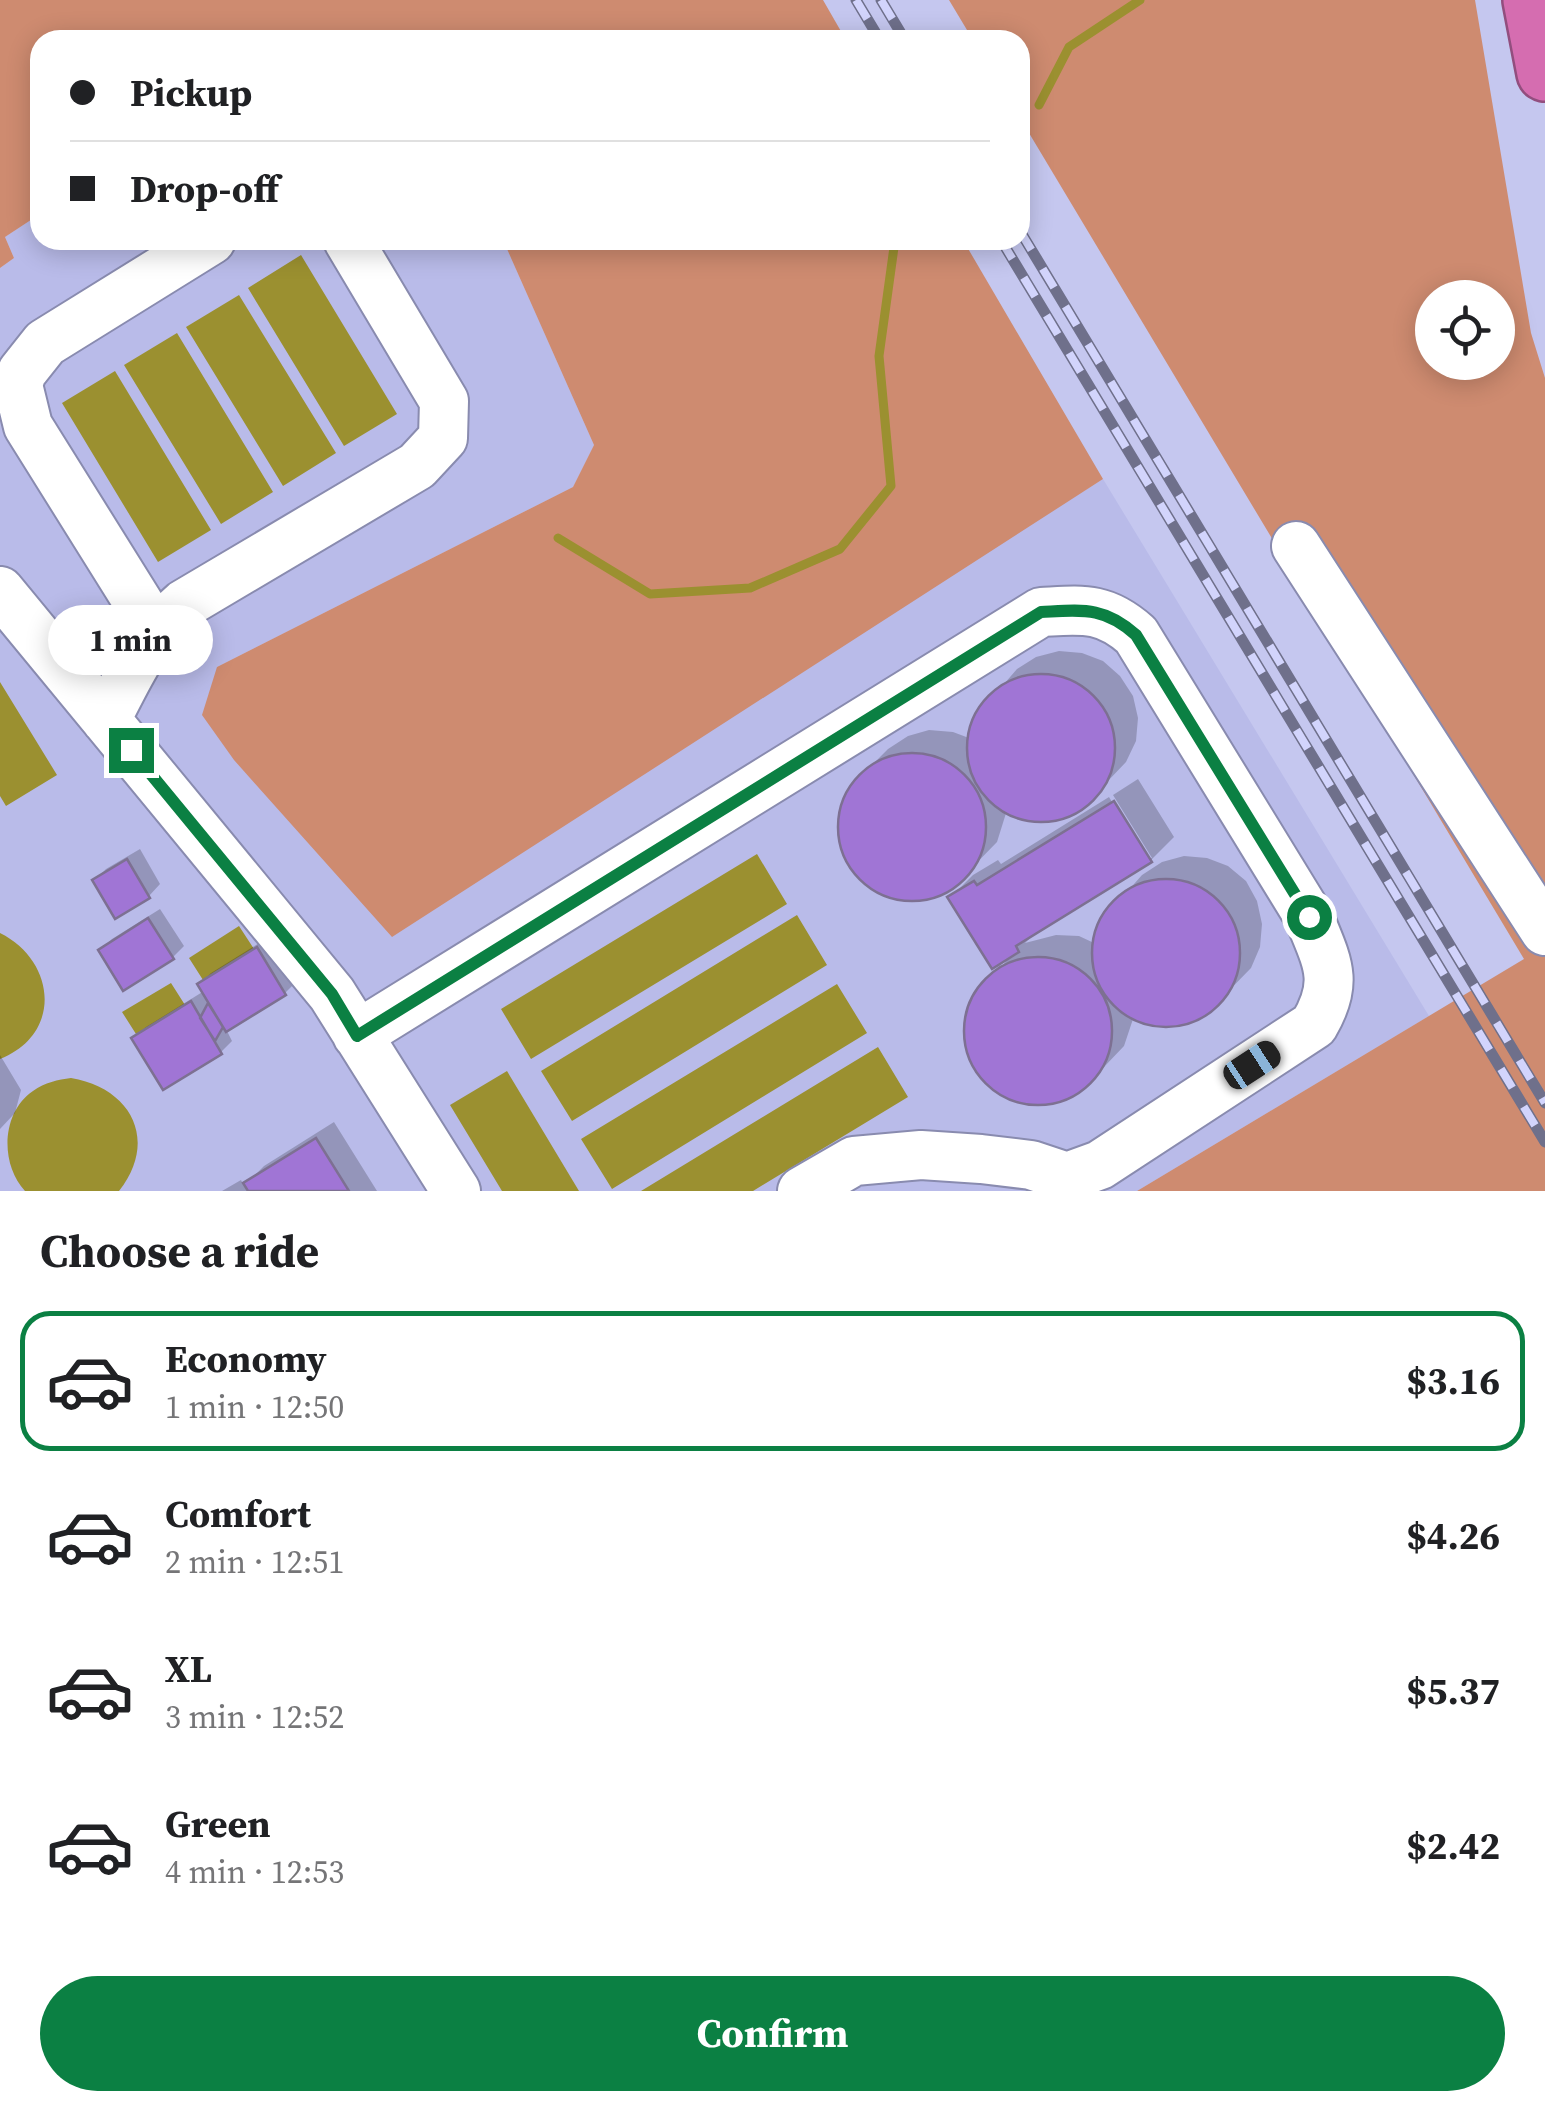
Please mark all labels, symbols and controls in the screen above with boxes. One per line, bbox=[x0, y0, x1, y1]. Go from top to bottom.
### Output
text: Pickup bbox=[130, 67, 252, 119]
text: Drop-off bbox=[130, 163, 279, 215]
map controls bbox=[1415, 280, 1515, 380]
button: locate bbox=[1415, 280, 1515, 380]
callout: 1 min bbox=[48, 605, 214, 675]
text: 1 min bbox=[89, 618, 172, 662]
route end bbox=[109, 728, 154, 773]
route start bbox=[1287, 895, 1332, 940]
car bbox=[1219, 1036, 1285, 1094]
text: Choose a ride bbox=[40, 1220, 319, 1282]
text: Economy bbox=[165, 1333, 327, 1385]
icon: car bbox=[45, 1336, 135, 1426]
text: $3.16 bbox=[1406, 1355, 1500, 1407]
text: 1 min · 12:50 bbox=[165, 1385, 344, 1429]
text: Comfort bbox=[165, 1488, 311, 1540]
icon: car bbox=[45, 1491, 135, 1581]
text: $4.26 bbox=[1406, 1510, 1500, 1562]
text: 2 min · 12:51 bbox=[165, 1540, 344, 1584]
text: XL bbox=[165, 1643, 212, 1695]
icon: car bbox=[45, 1646, 135, 1736]
text: $5.37 bbox=[1406, 1665, 1500, 1717]
text: 3 min · 12:52 bbox=[165, 1695, 344, 1739]
text: Green bbox=[165, 1798, 271, 1850]
icon: car bbox=[45, 1801, 135, 1891]
text: $2.42 bbox=[1406, 1820, 1500, 1872]
text: 4 min · 12:53 bbox=[165, 1850, 344, 1894]
button: Confirm bbox=[40, 1976, 1505, 2091]

